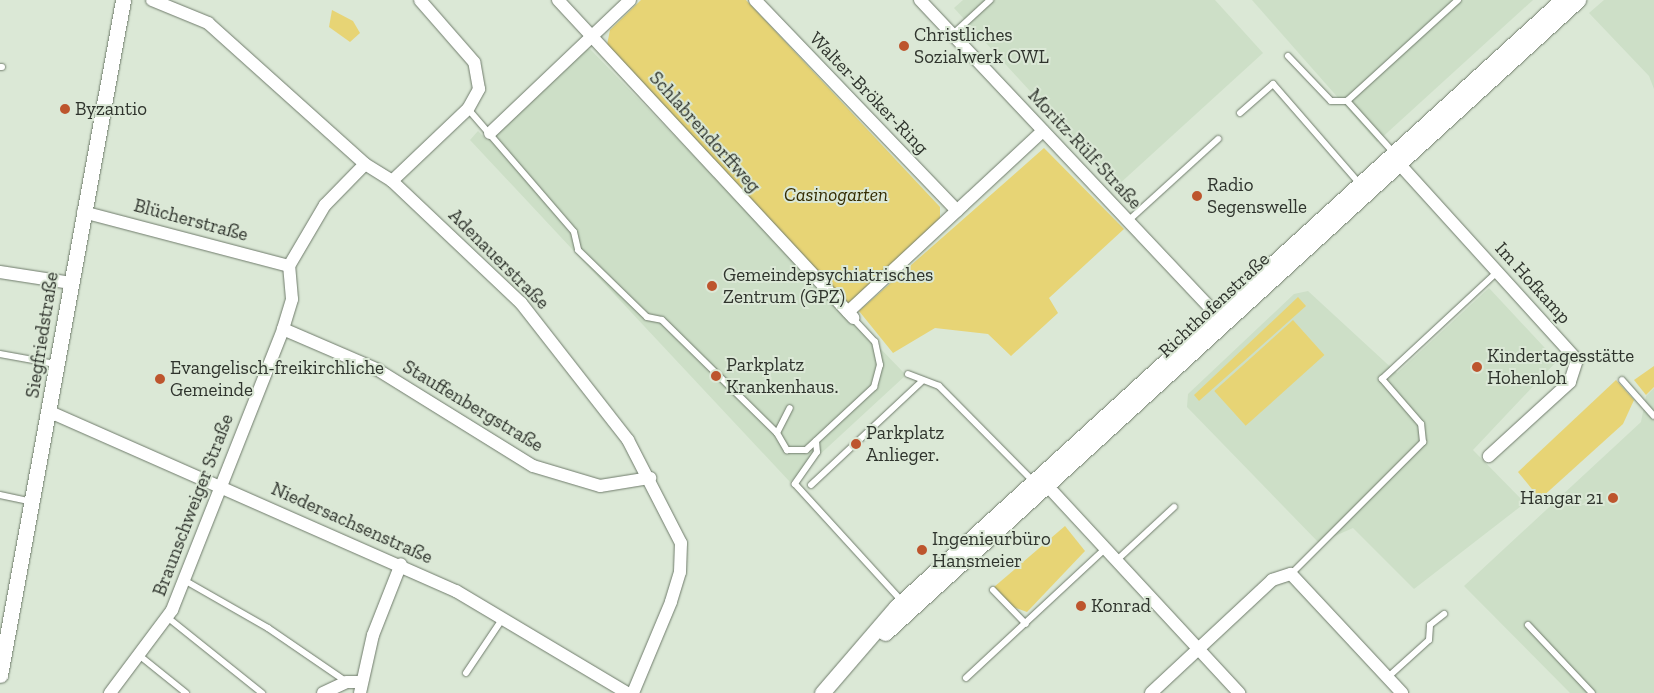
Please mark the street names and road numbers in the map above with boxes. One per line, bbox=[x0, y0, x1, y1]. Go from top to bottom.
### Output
street label: Walter-Bröker-Ring bbox=[805, 27, 933, 159]
street label: Schlabrendorffweg bbox=[645, 67, 765, 197]
street label: Moritz-Rülf-Straße bbox=[1023, 84, 1147, 214]
street label: Blücherstraße bbox=[131, 194, 251, 246]
street label: Adenauerstraße bbox=[444, 204, 554, 314]
street label: Im Hofkamp bbox=[1490, 237, 1576, 329]
street label: Richthofenstraße bbox=[1154, 248, 1274, 362]
street label: Siegfriedstraße bbox=[21, 270, 63, 400]
street label: Stauffenbergstraße bbox=[399, 355, 547, 457]
street label: Braunschweiger Straße bbox=[148, 411, 238, 599]
street label: Niedersachsenstraße bbox=[268, 477, 436, 569]

